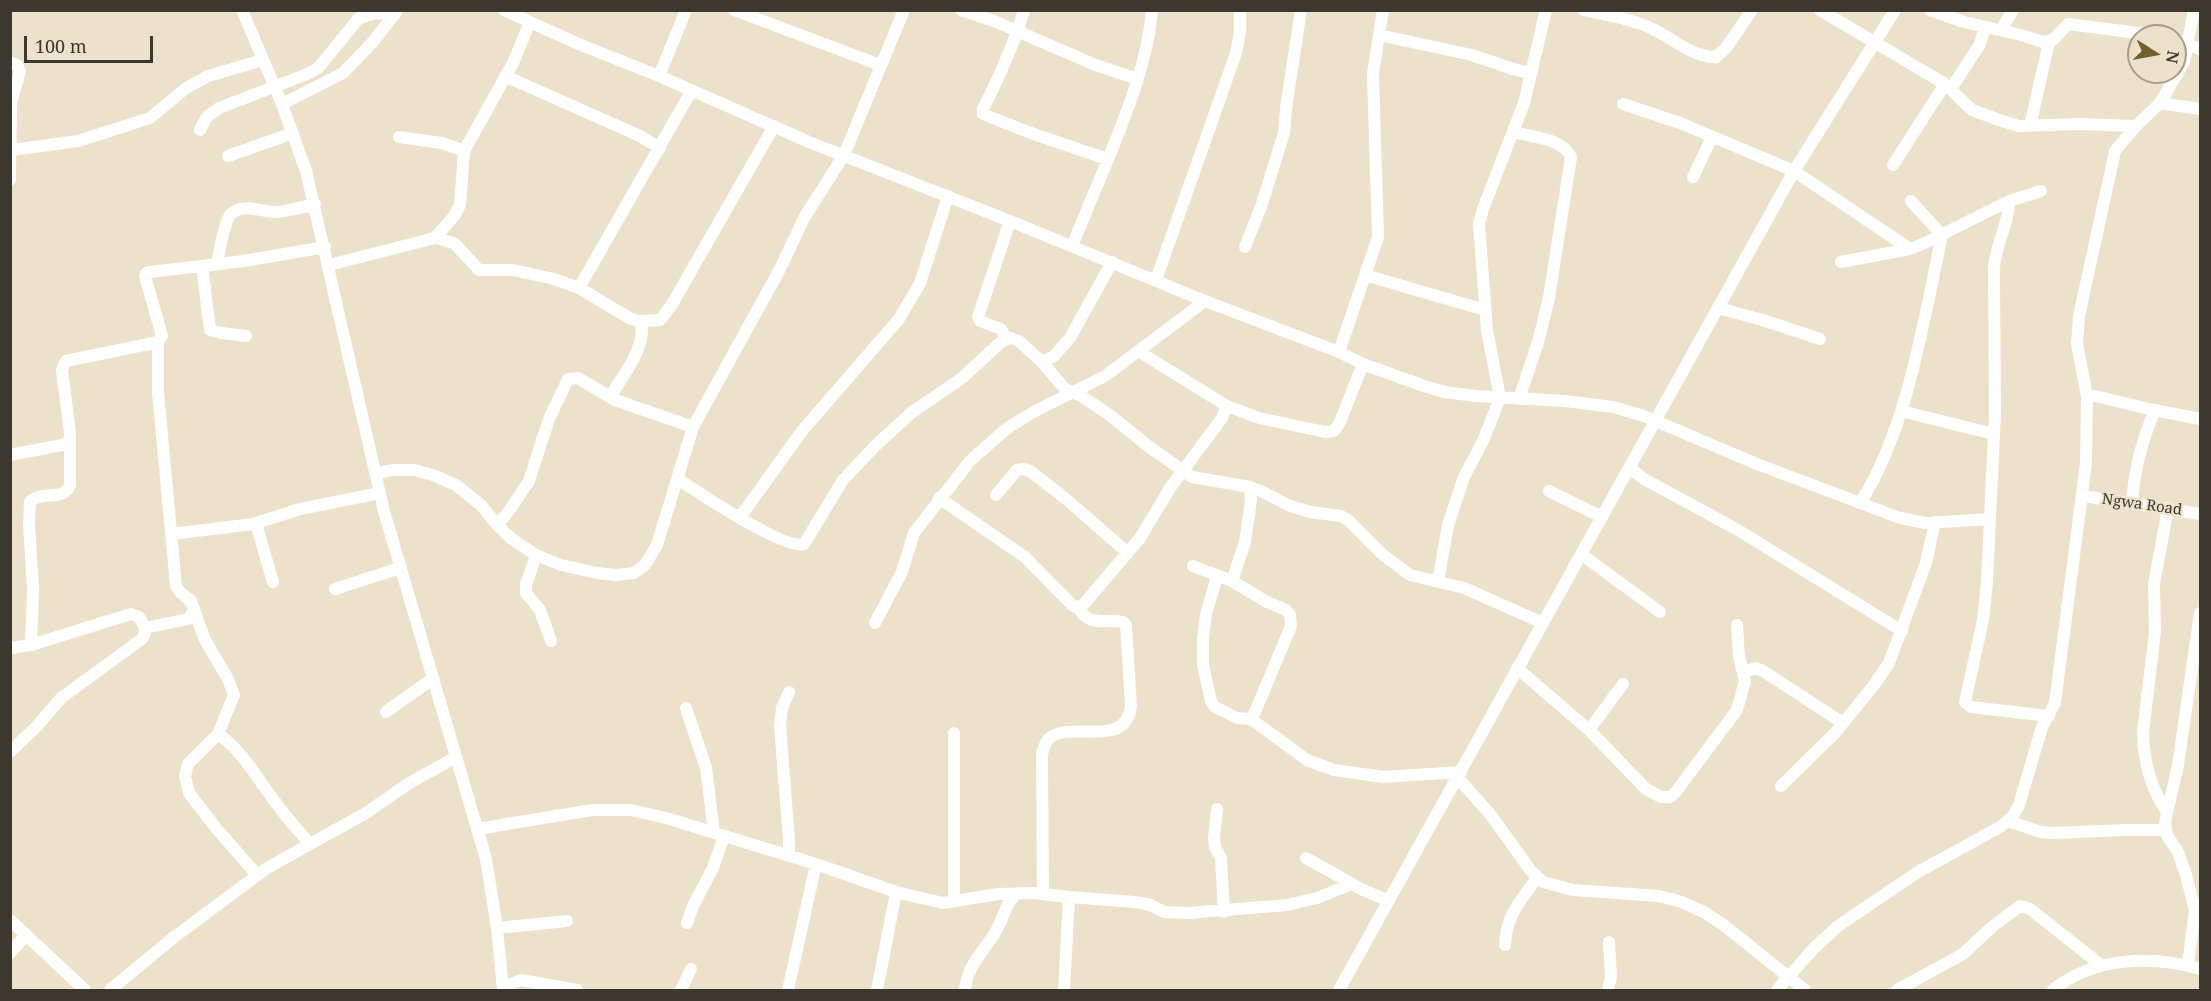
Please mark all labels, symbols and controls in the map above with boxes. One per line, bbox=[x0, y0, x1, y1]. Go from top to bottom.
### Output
scale bar bbox=[27, 24, 156, 62]
north arrow bbox=[2127, 24, 2187, 84]
text: 100 m bbox=[35, 34, 87, 58]
text: N bbox=[2161, 49, 2185, 65]
street label: Ngwa Road bbox=[2101, 490, 2183, 520]

